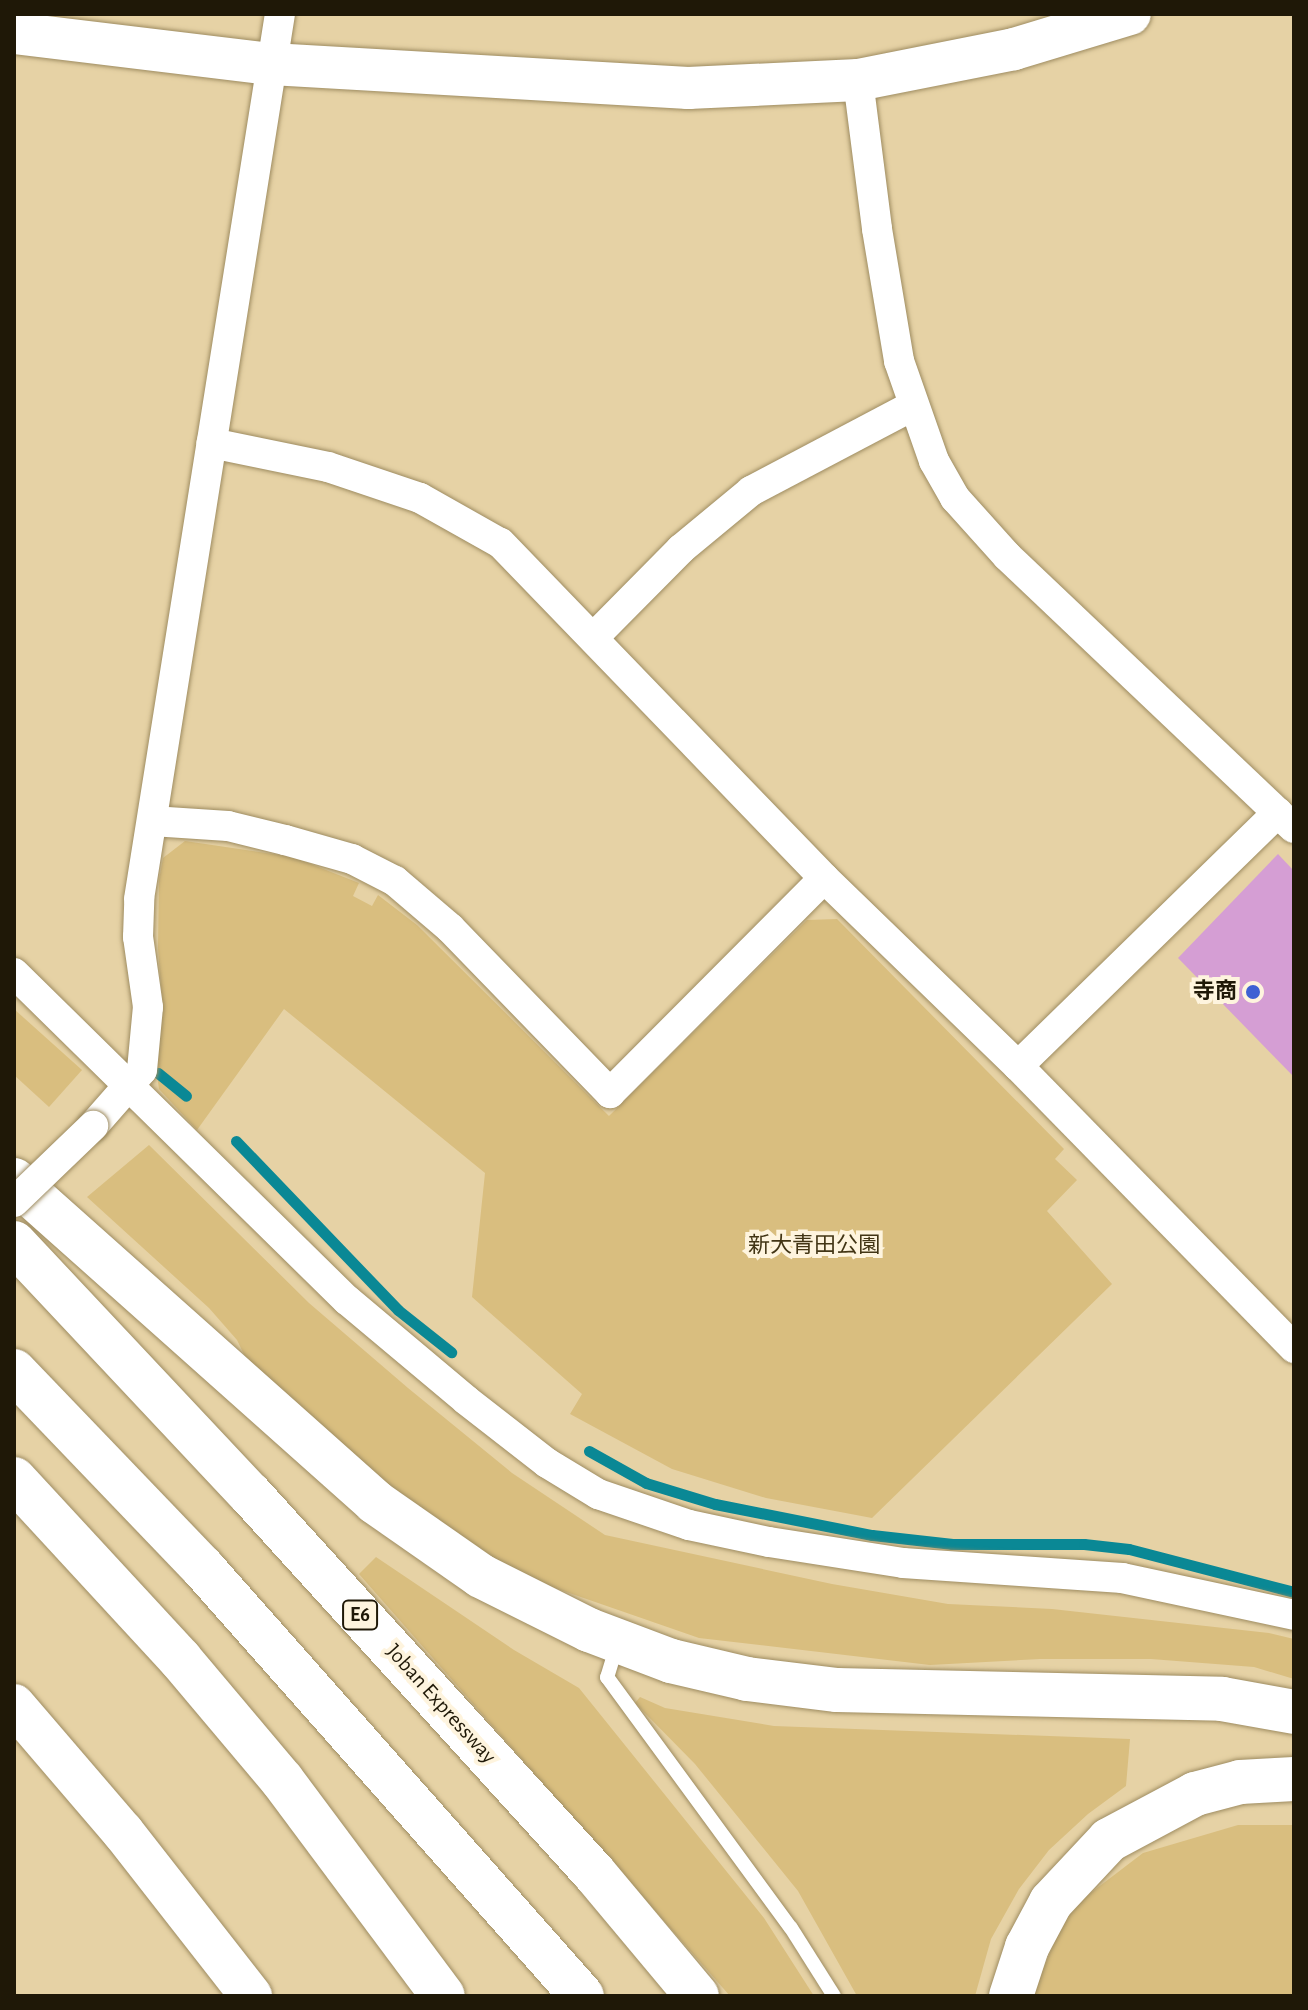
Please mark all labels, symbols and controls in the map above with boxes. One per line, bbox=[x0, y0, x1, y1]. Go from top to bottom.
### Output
place label: 寺商 bbox=[1193, 979, 1237, 1005]
marker: 寺商 bbox=[1244, 983, 1262, 1001]
park label: 新大青田公園 bbox=[748, 1233, 880, 1259]
road number: E6 bbox=[342, 1599, 378, 1631]
street label: Joban Expressway bbox=[380, 1639, 502, 1769]

